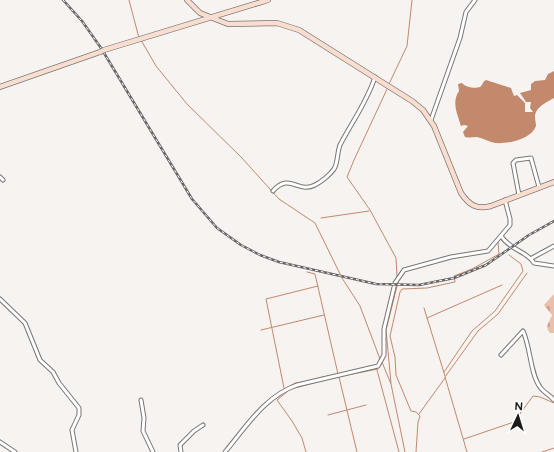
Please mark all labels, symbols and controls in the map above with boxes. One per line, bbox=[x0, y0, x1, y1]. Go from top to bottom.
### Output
north arrow bbox=[498, 396, 538, 436]
text: N bbox=[514, 400, 523, 413]

